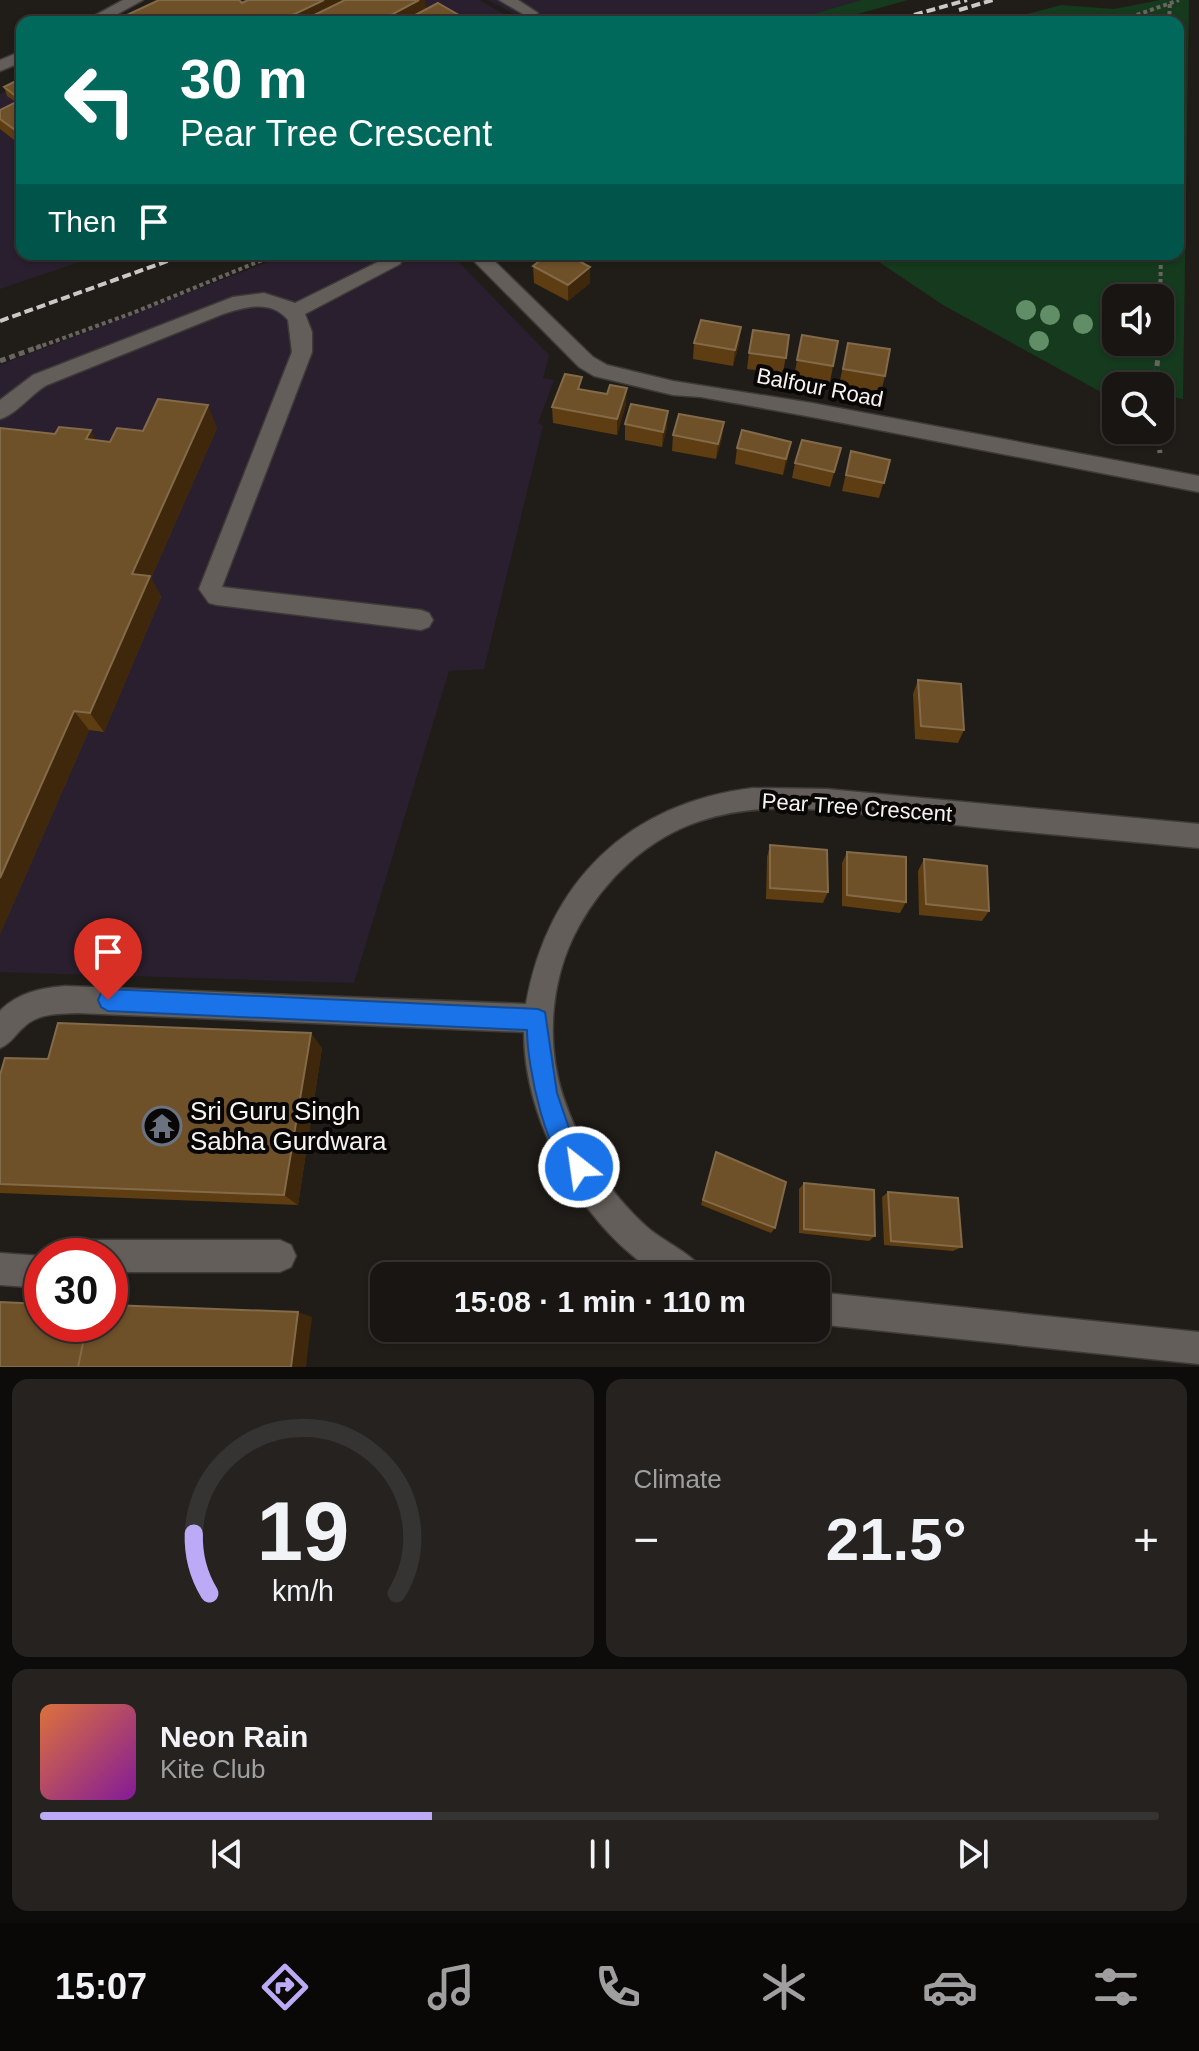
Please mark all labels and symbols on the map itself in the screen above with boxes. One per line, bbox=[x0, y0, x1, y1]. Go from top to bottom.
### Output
street label: Balfour Road bbox=[754, 363, 885, 412]
street label: Pear Tree Crescent bbox=[761, 788, 953, 827]
pin bbox=[74, 918, 142, 1000]
place label: Sri Guru Singh Sabha Gurdwara bbox=[190, 1096, 387, 1156]
temple icon: Sri Guru Singh Sabha Gurdwara bbox=[141, 1105, 183, 1147]
position arrow bbox=[537, 1125, 621, 1209]
speed limit sign: 30 bbox=[24, 1238, 128, 1342]

